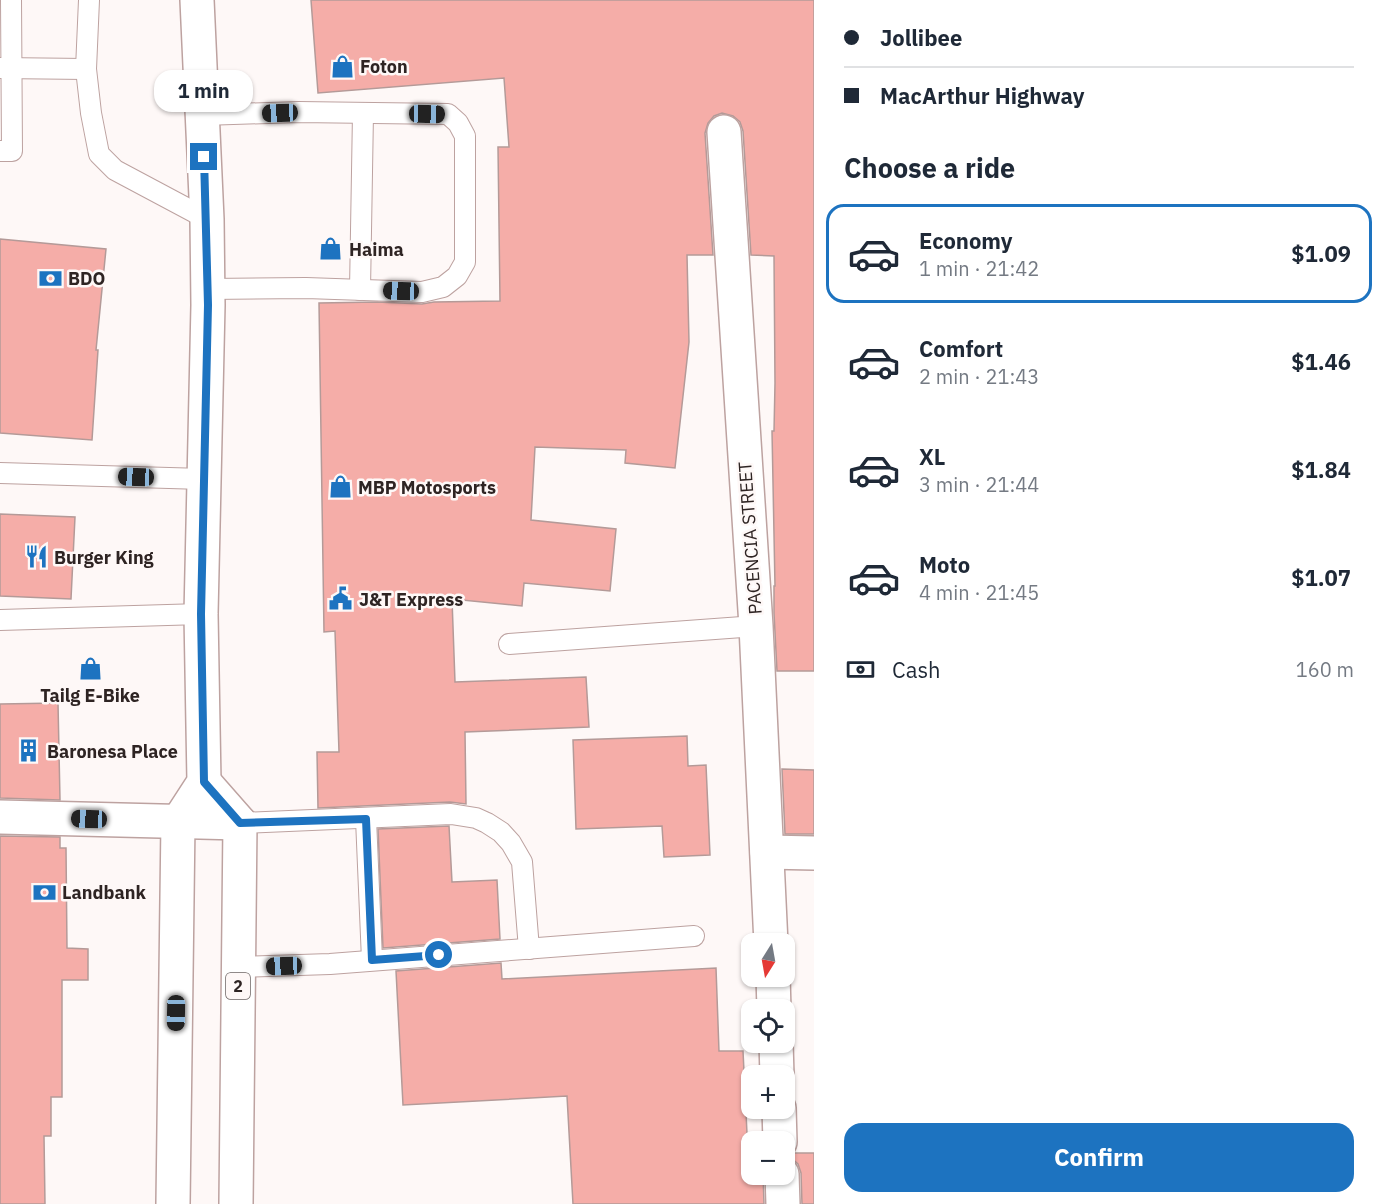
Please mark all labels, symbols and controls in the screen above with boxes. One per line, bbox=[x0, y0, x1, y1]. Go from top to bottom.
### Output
text: Jollibee bbox=[880, 23, 962, 52]
shop icon: Foton bbox=[329, 53, 355, 79]
place label: Foton bbox=[360, 55, 408, 78]
callout: 1 min bbox=[154, 70, 254, 112]
text: 1 min bbox=[177, 77, 230, 104]
text: MacArthur Highway bbox=[880, 81, 1084, 110]
car bbox=[262, 103, 298, 123]
car bbox=[409, 105, 445, 123]
route end bbox=[190, 143, 217, 170]
text: Choose a ride bbox=[844, 150, 1015, 185]
text: Economy bbox=[919, 226, 1013, 255]
icon: car bbox=[847, 227, 901, 281]
shop icon: Haima bbox=[318, 236, 344, 262]
place label: Haima bbox=[349, 238, 404, 261]
text: $1.09 bbox=[1291, 239, 1351, 268]
text: 1 min · 21:42 bbox=[919, 255, 1039, 282]
bank icon: BDO bbox=[37, 265, 63, 291]
place label: BDO bbox=[68, 267, 105, 290]
car bbox=[383, 281, 419, 301]
text: Comfort bbox=[919, 334, 1003, 363]
icon: car bbox=[847, 335, 901, 389]
text: $1.46 bbox=[1291, 347, 1351, 376]
text: 2 min · 21:43 bbox=[919, 363, 1039, 390]
text: XL bbox=[919, 442, 945, 471]
icon: car bbox=[847, 443, 901, 497]
text: $1.84 bbox=[1291, 455, 1351, 484]
street label: PACENCIA STREET bbox=[733, 461, 767, 615]
car bbox=[118, 467, 154, 487]
text: 3 min · 21:44 bbox=[919, 471, 1039, 498]
shop icon: MBP Motosports bbox=[327, 474, 353, 500]
place label: MBP Motosports bbox=[358, 476, 496, 499]
restaurant icon: Burger King bbox=[23, 544, 49, 570]
place label: Burger King bbox=[54, 546, 154, 569]
text: Moto bbox=[919, 550, 970, 579]
icon: car bbox=[847, 551, 901, 605]
text: $1.07 bbox=[1291, 563, 1351, 592]
text: 4 min · 21:45 bbox=[919, 579, 1039, 606]
public building icon: J&T Express bbox=[328, 586, 354, 612]
place label: J&T Express bbox=[359, 588, 463, 611]
icon: cash bbox=[844, 653, 877, 686]
text: Cash bbox=[892, 655, 941, 684]
shop icon: Tailg E-Bike bbox=[77, 656, 103, 682]
text: 160 m bbox=[1296, 656, 1354, 683]
place label: Tailg E-Bike bbox=[40, 684, 140, 707]
building icon: Baronesa Place bbox=[16, 738, 42, 764]
place label: Baronesa Place bbox=[47, 740, 178, 763]
car bbox=[71, 809, 107, 829]
bank icon: Landbank bbox=[31, 879, 57, 905]
place label: Landbank bbox=[62, 881, 146, 904]
north arrow bbox=[741, 933, 795, 987]
map controls bbox=[741, 933, 795, 1185]
route start bbox=[425, 941, 452, 968]
car bbox=[266, 956, 302, 976]
road number: 2 bbox=[226, 973, 250, 999]
car bbox=[167, 995, 185, 1031]
button: locate bbox=[741, 999, 795, 1053]
button: + bbox=[741, 1065, 795, 1119]
button: Confirm bbox=[844, 1123, 1354, 1192]
button: − bbox=[741, 1131, 795, 1185]

